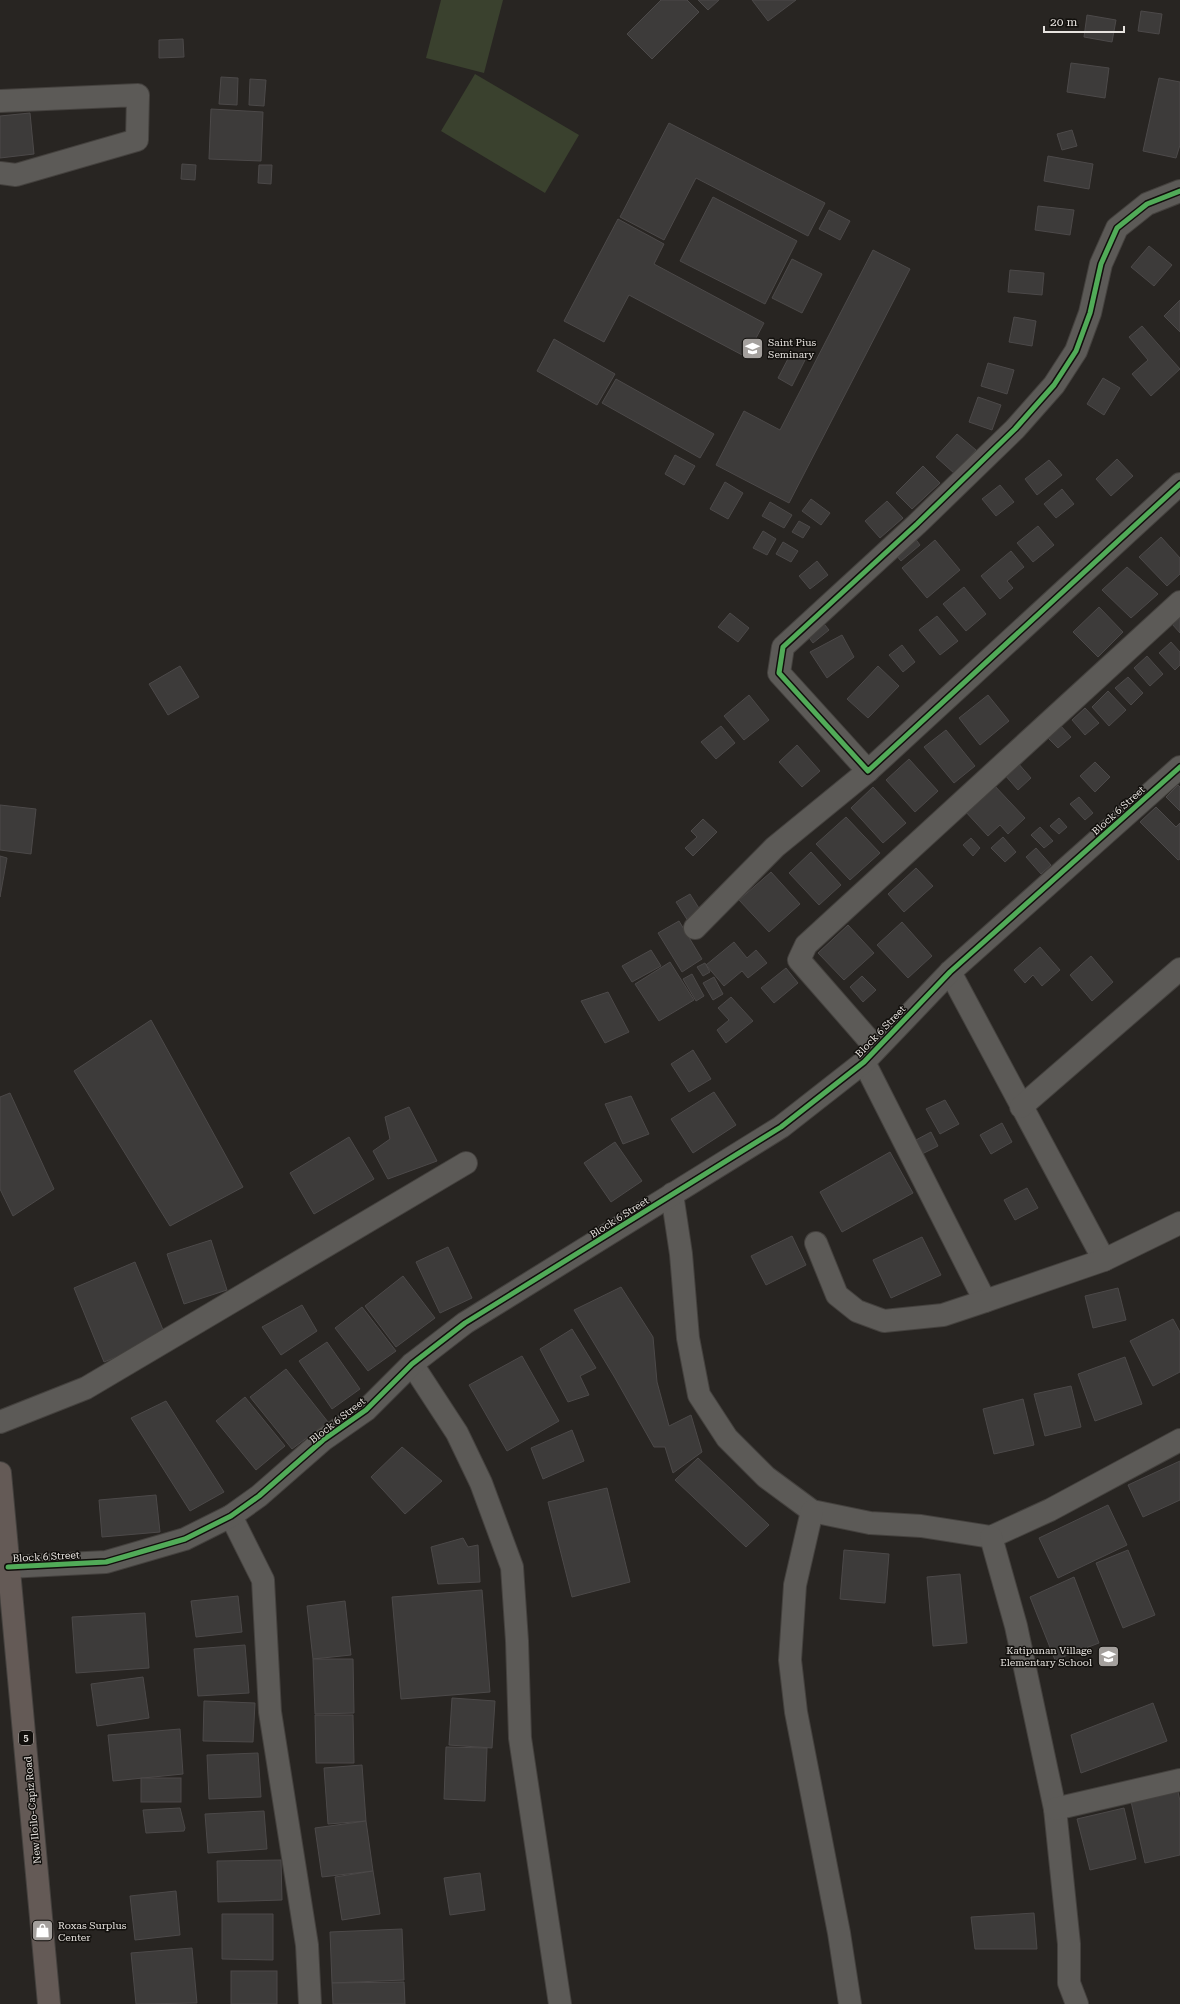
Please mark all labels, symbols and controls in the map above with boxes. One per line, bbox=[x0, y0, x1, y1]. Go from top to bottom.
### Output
scale bar bbox=[1044, 8, 1124, 34]
text: 20 m bbox=[1050, 15, 1077, 29]
school or university icon: Saint Pius Seminary bbox=[739, 335, 765, 361]
place label: Saint Pius Seminary bbox=[768, 337, 816, 360]
street label: Block 6 Street bbox=[1090, 784, 1147, 837]
street label: Block 6 Street bbox=[853, 1003, 908, 1059]
street label: Block 6 Street bbox=[588, 1195, 651, 1240]
street label: Block 6 Street bbox=[307, 1395, 367, 1445]
street label: Block 6 Street bbox=[12, 1549, 80, 1564]
school or university icon: Katipunan Village Elementary School bbox=[1095, 1643, 1121, 1669]
place label: Katipunan Village Elementary School bbox=[1000, 1645, 1093, 1668]
road number: 5 bbox=[19, 1731, 33, 1745]
street label: New Iloilo-Capiz Road bbox=[22, 1755, 43, 1864]
shop icon: Roxas Surplus Center bbox=[29, 1918, 55, 1944]
place label: Roxas Surplus Center bbox=[58, 1920, 127, 1943]

